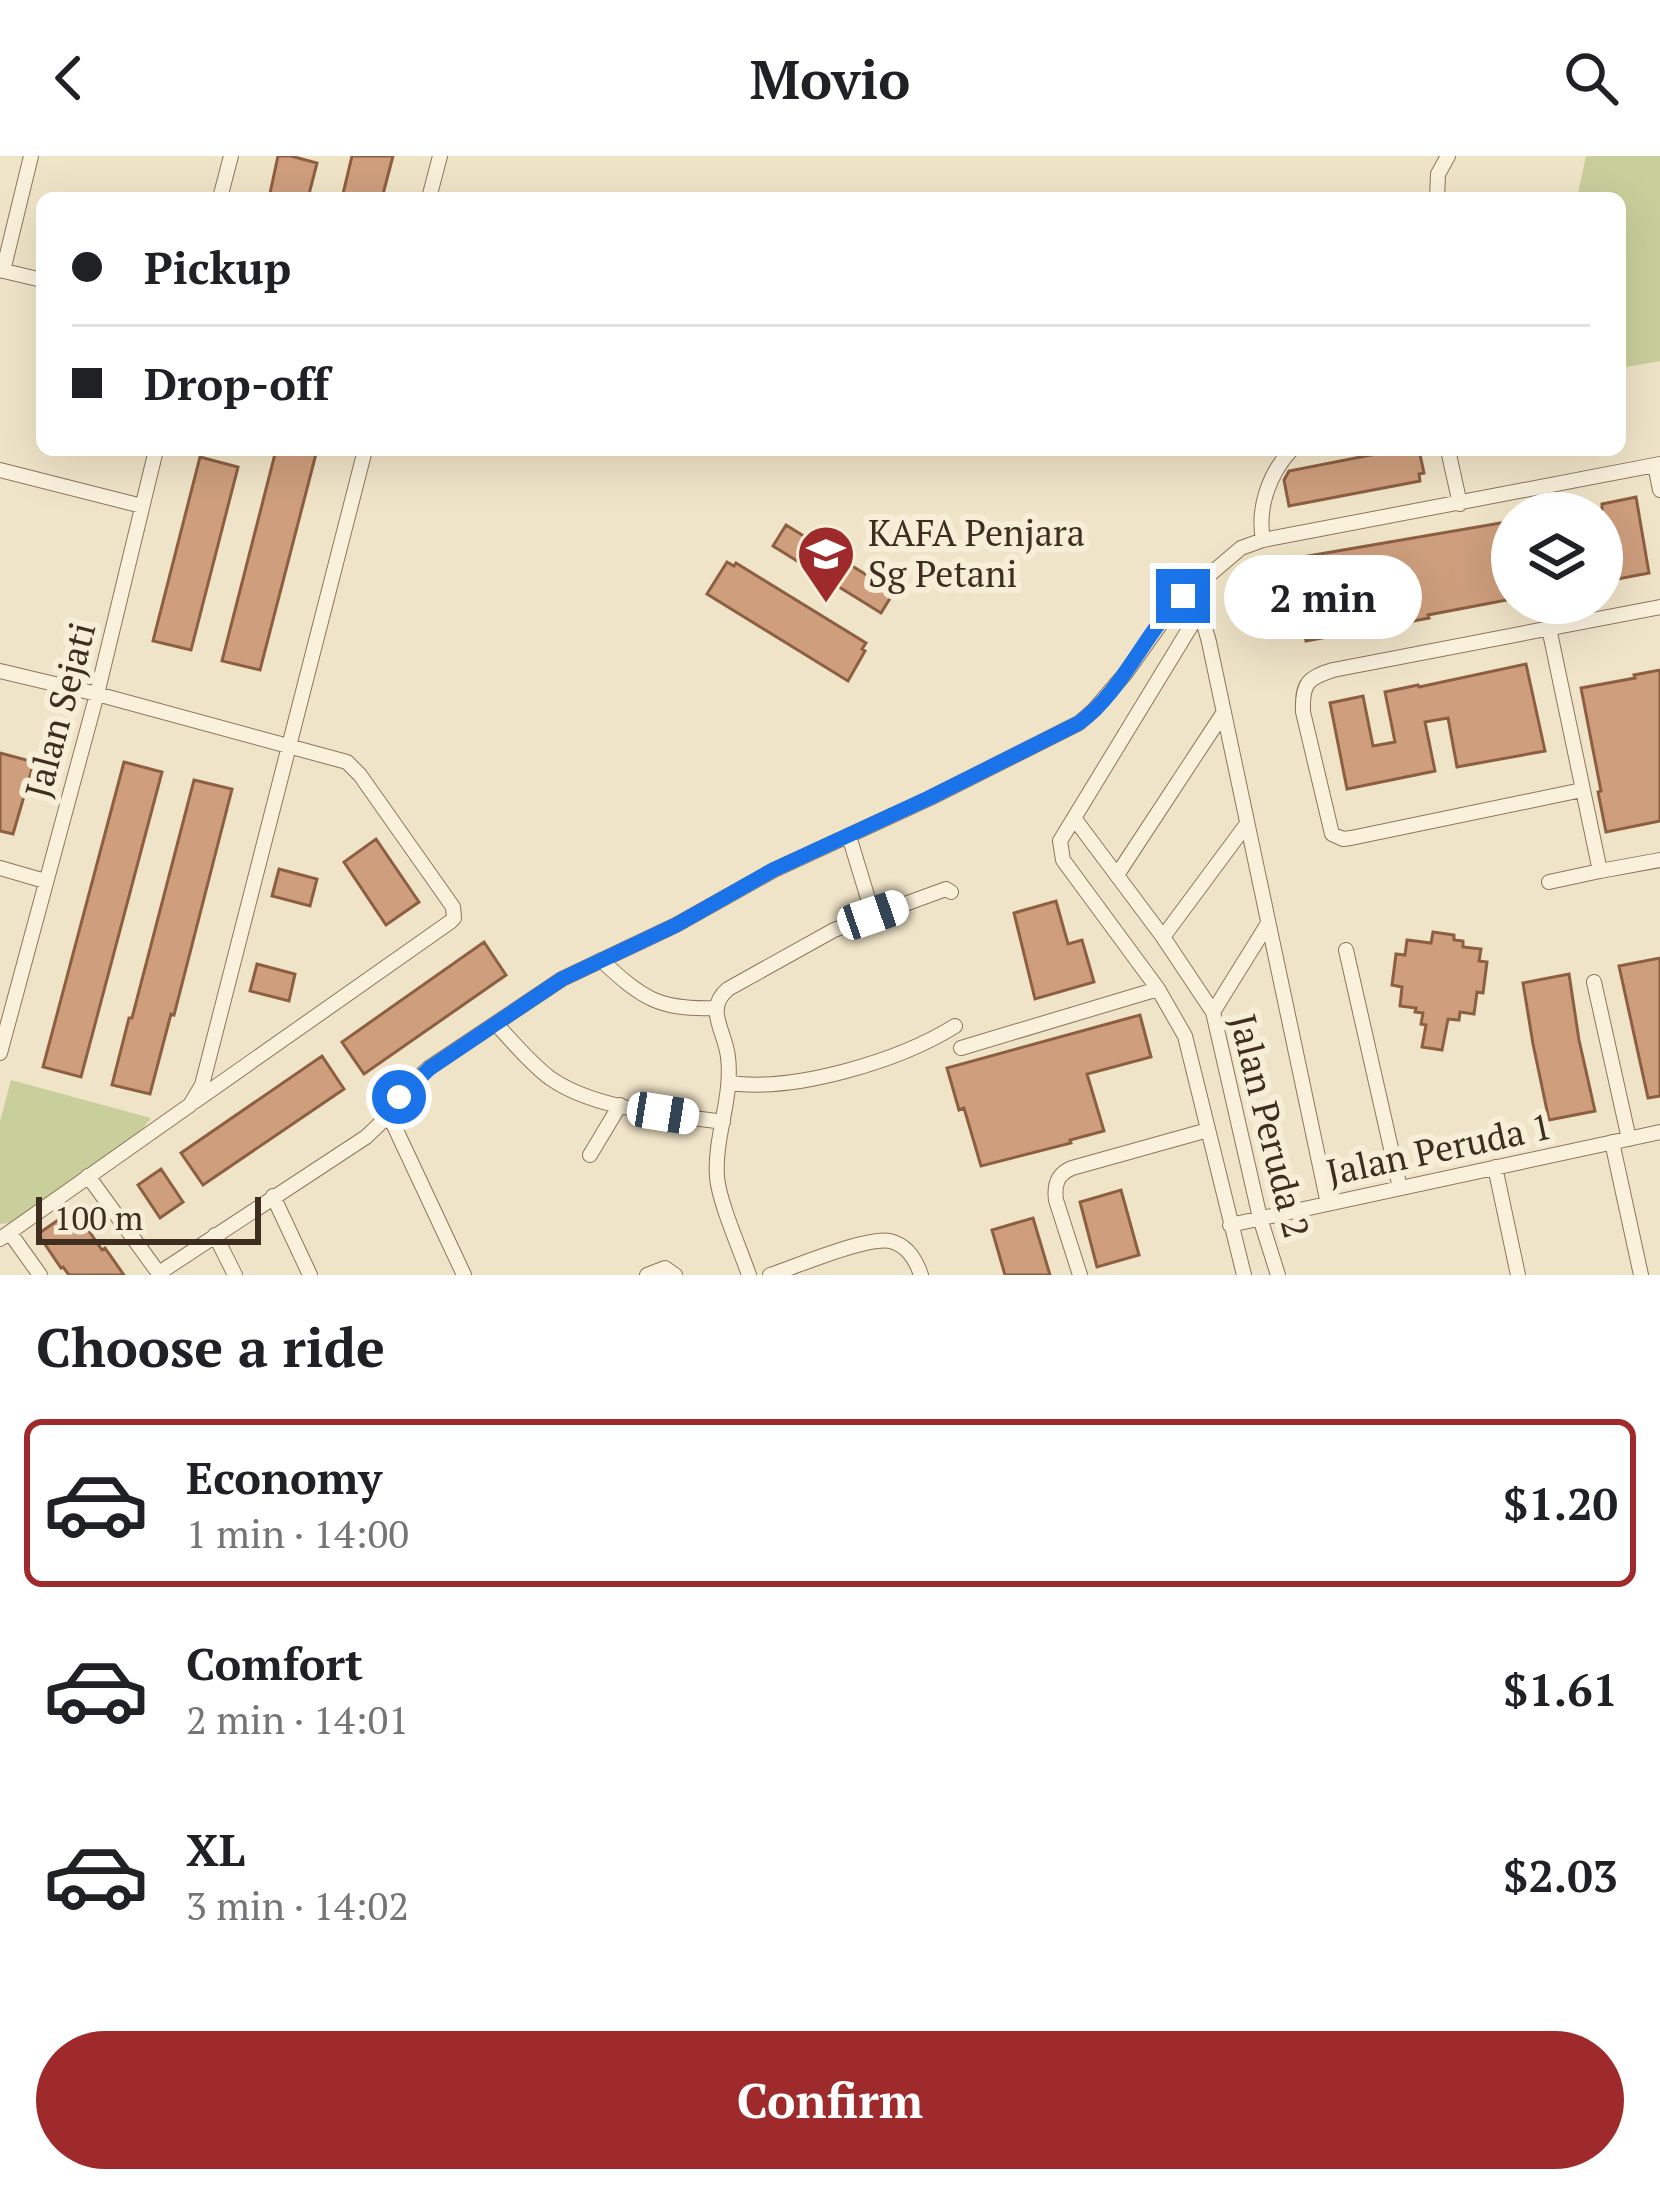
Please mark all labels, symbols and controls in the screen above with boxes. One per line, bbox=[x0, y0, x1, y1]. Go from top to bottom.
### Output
text: Movio bbox=[750, 43, 910, 114]
icon: back bbox=[36, 45, 102, 111]
icon: search bbox=[1558, 45, 1624, 111]
text: Pickup bbox=[144, 237, 291, 297]
text: Drop-off bbox=[144, 353, 330, 413]
map controls bbox=[1491, 492, 1623, 624]
button: layers bbox=[1491, 492, 1623, 624]
place label: KAFA Penjara Sg Petani bbox=[868, 509, 1085, 597]
school or university icon: KAFA Penjara Sg Petani bbox=[795, 523, 857, 605]
callout: 2 min bbox=[1225, 554, 1423, 638]
route end bbox=[1156, 569, 1210, 623]
text: 2 min bbox=[1270, 571, 1376, 623]
street label: Jalan Sejati bbox=[14, 617, 105, 803]
car bbox=[833, 886, 913, 944]
street label: Jalan Peruda 2 bbox=[1220, 1009, 1321, 1243]
route start bbox=[372, 1070, 426, 1124]
car bbox=[625, 1090, 701, 1136]
street label: Jalan Peruda 1 bbox=[1322, 1102, 1556, 1195]
scale bar bbox=[36, 1191, 261, 1244]
text: 100 m bbox=[54, 1196, 143, 1239]
text: Choose a ride bbox=[36, 1311, 385, 1382]
text: Economy bbox=[186, 1447, 382, 1507]
icon: car bbox=[42, 1449, 150, 1557]
text: $1.20 bbox=[1503, 1473, 1618, 1533]
text: 1 min · 14:00 bbox=[186, 1507, 409, 1559]
text: Comfort bbox=[186, 1633, 363, 1693]
icon: car bbox=[42, 1635, 150, 1743]
text: $1.61 bbox=[1503, 1659, 1618, 1719]
text: 2 min · 14:01 bbox=[186, 1693, 409, 1745]
text: XL bbox=[186, 1819, 245, 1879]
icon: car bbox=[42, 1821, 150, 1929]
text: $2.03 bbox=[1503, 1845, 1618, 1905]
text: 3 min · 14:02 bbox=[186, 1879, 409, 1931]
button: Confirm bbox=[36, 2031, 1624, 2169]

